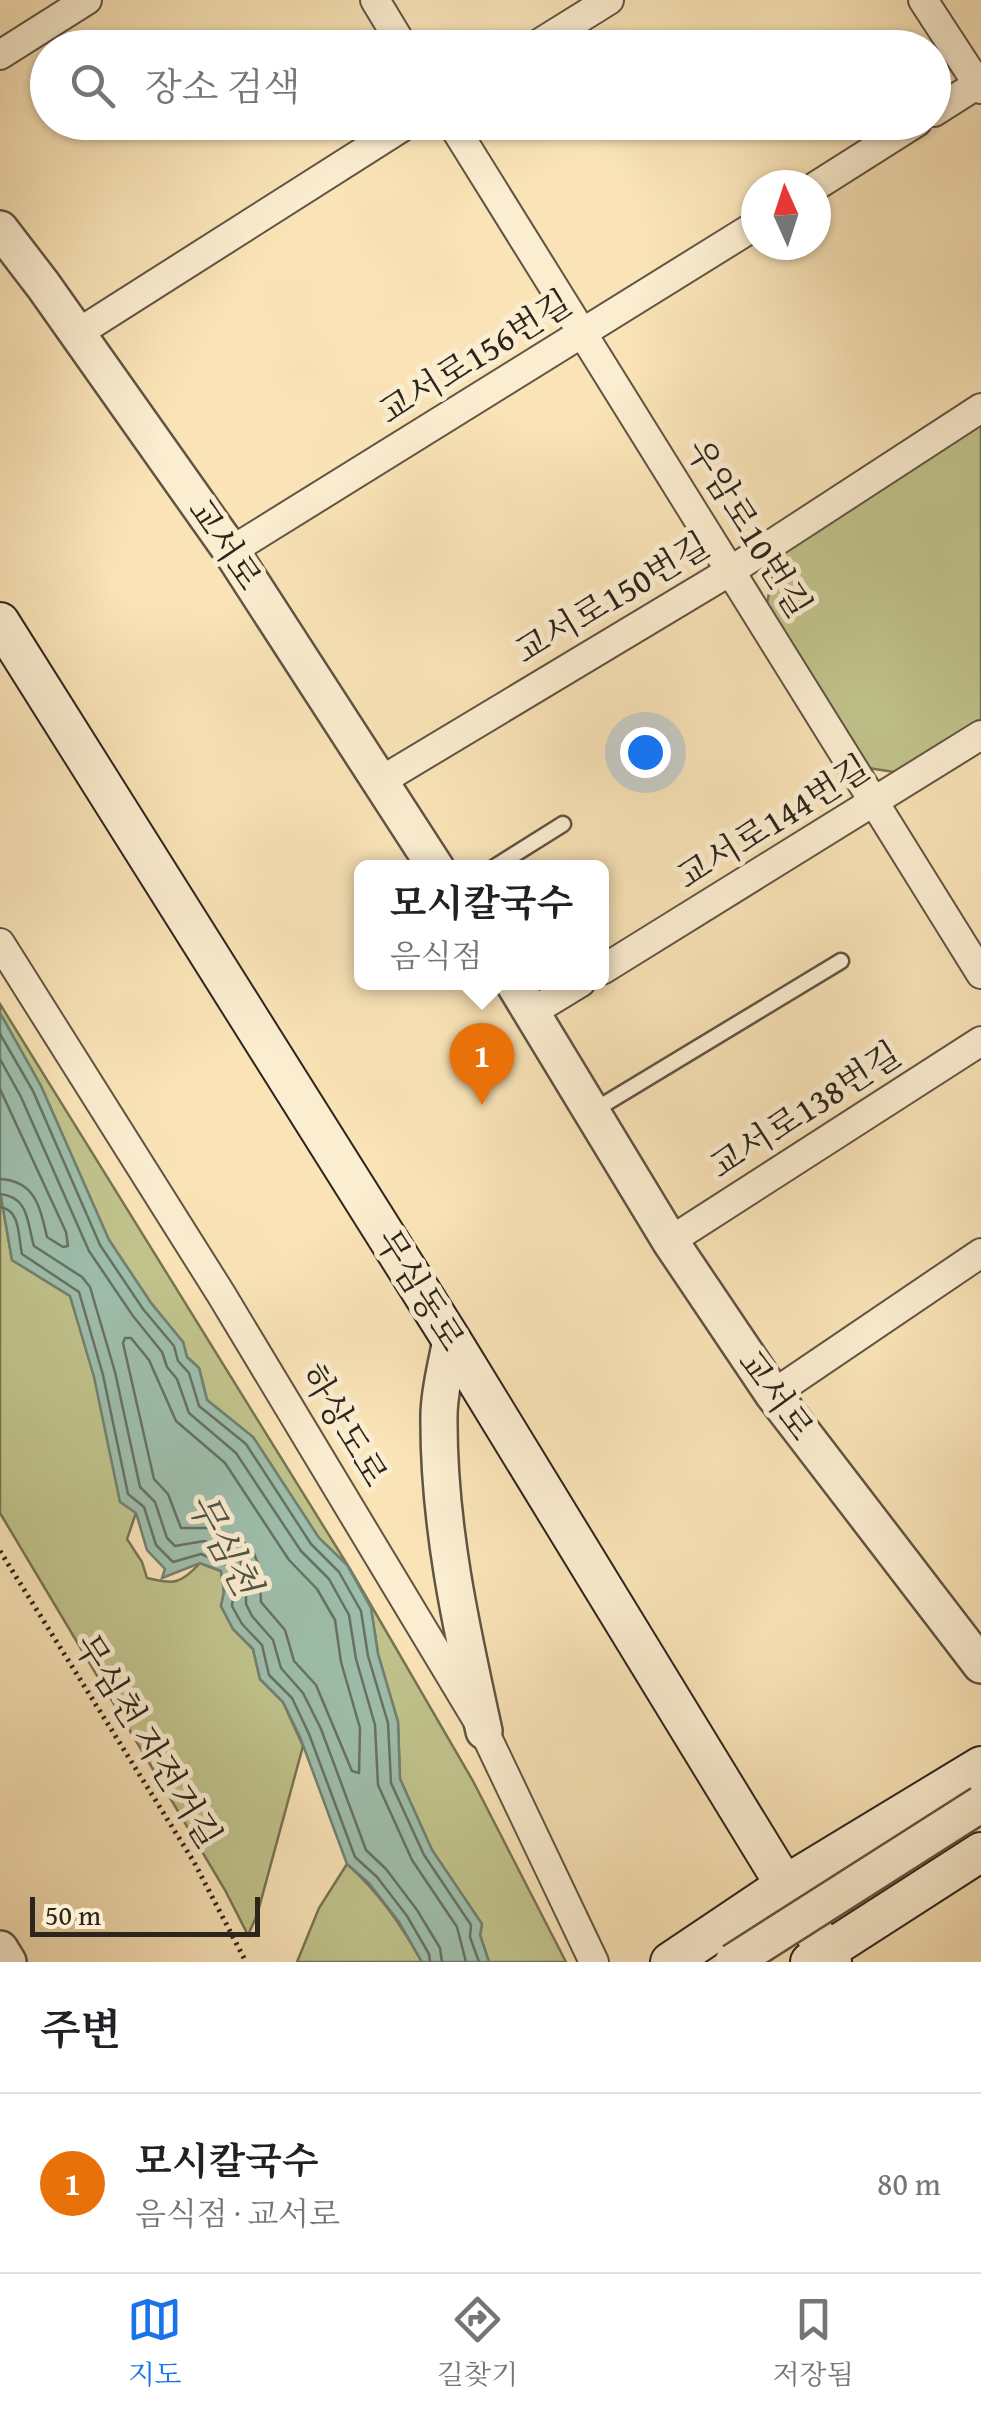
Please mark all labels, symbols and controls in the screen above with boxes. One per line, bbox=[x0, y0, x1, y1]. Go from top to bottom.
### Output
search box bbox=[30, 30, 951, 140]
icon: search bbox=[65, 58, 120, 113]
text: 장소 검색 bbox=[145, 58, 300, 114]
north arrow bbox=[741, 170, 831, 260]
street label: 교서로156번길 bbox=[368, 277, 581, 436]
street label: 우암로10번길 bbox=[674, 428, 825, 627]
street label: 교서로 bbox=[176, 487, 275, 600]
street label: 교서로150번길 bbox=[504, 519, 719, 676]
your location bbox=[620, 727, 671, 778]
street label: 교서로144번길 bbox=[666, 742, 879, 901]
popup bbox=[354, 860, 609, 990]
text: 모시칼국수 bbox=[390, 874, 573, 930]
text: 음식점 bbox=[390, 932, 482, 979]
pin: 1 bbox=[450, 1022, 514, 1105]
street label: 교서로138번길 bbox=[699, 1028, 911, 1191]
street label: 무심동로 bbox=[363, 1219, 478, 1361]
street label: 교서로 bbox=[726, 1339, 827, 1451]
street label: 하상도로 bbox=[288, 1354, 401, 1496]
water label: 무심천 bbox=[174, 1482, 277, 1607]
street label: 무심천 자전거길 bbox=[62, 1624, 235, 1858]
scale bar bbox=[30, 1892, 260, 1936]
text: 50 m bbox=[45, 1894, 101, 1935]
text: 주변 bbox=[40, 1998, 121, 2059]
text: 모시칼국수 bbox=[135, 2132, 319, 2188]
text: 1 bbox=[64, 2160, 81, 2207]
text: 80 m bbox=[877, 2160, 941, 2207]
text: 음식점 · 교서로 bbox=[135, 2190, 340, 2237]
tab: 지도 bbox=[127, 2292, 182, 2394]
tab: 길찾기 bbox=[437, 2292, 518, 2394]
tab: 저장됨 bbox=[773, 2292, 854, 2394]

